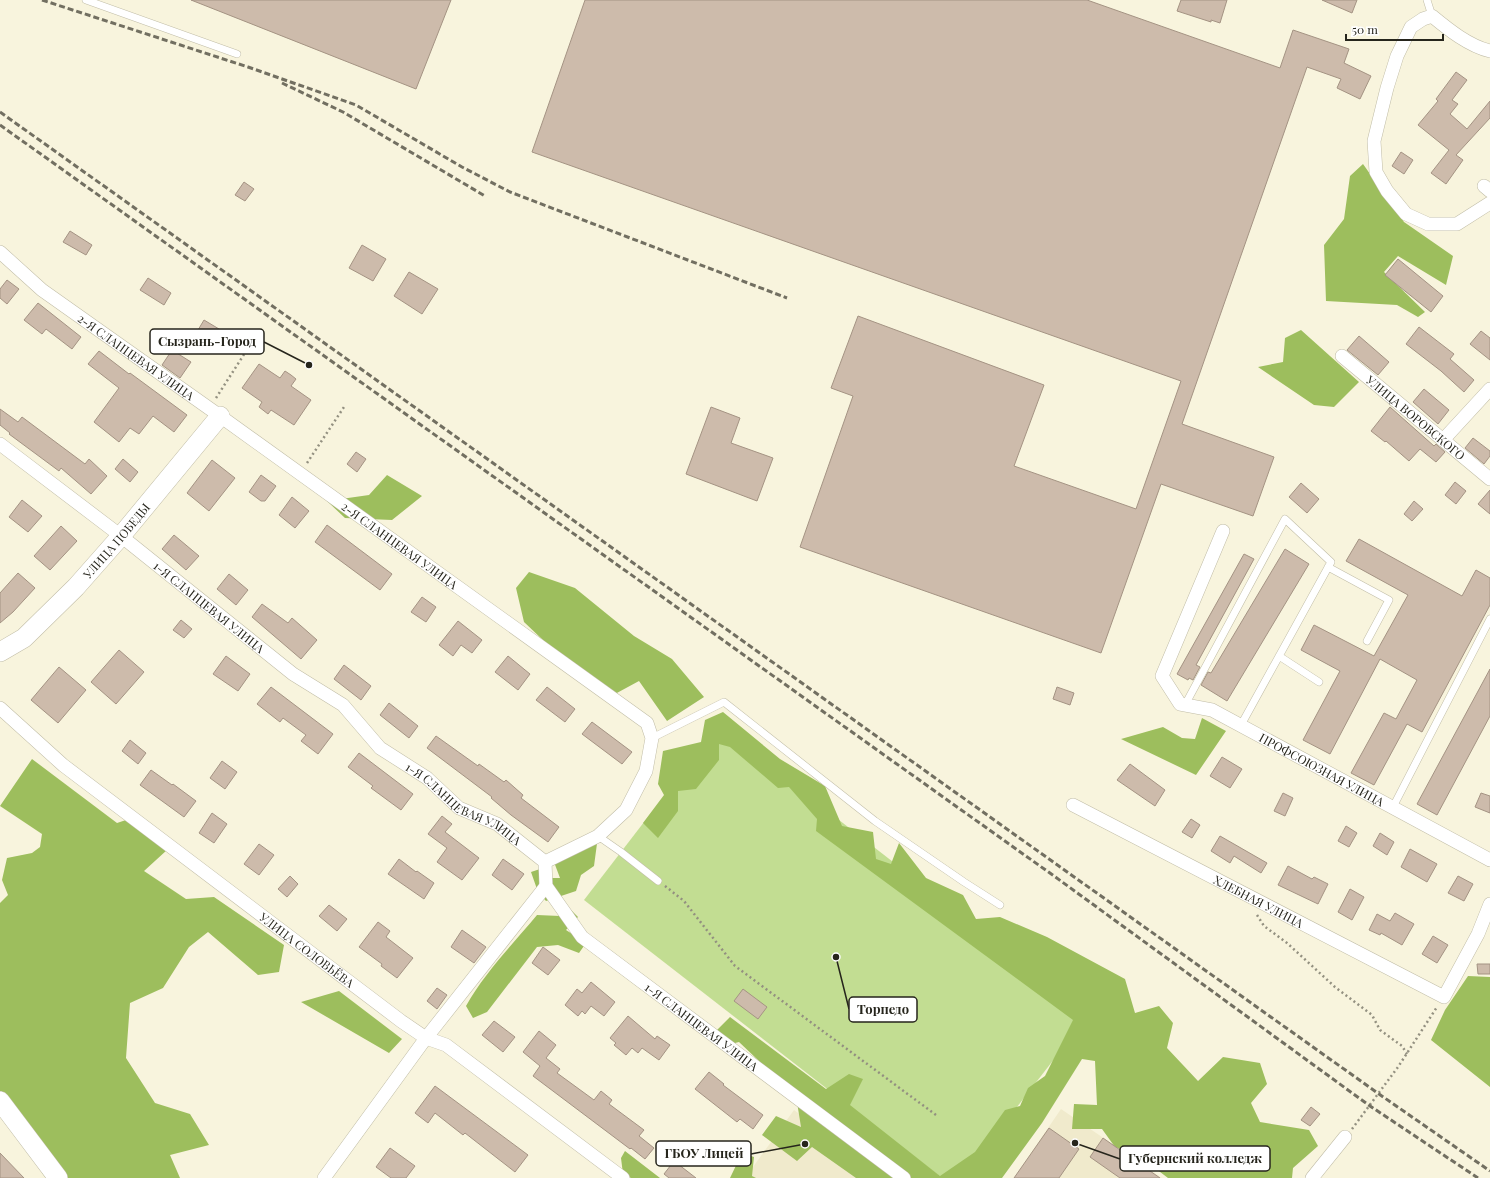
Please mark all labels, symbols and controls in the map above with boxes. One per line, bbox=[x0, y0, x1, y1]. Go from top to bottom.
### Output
scale bar bbox=[1346, 16, 1443, 42]
text: 50 m bbox=[1352, 21, 1378, 37]
street label: 2-Я СЛАНЦЕВАЯ УЛИЦА bbox=[75, 310, 198, 404]
callout: Сызрань-Город bbox=[150, 329, 264, 354]
text: Сызрань-Город bbox=[158, 332, 256, 349]
street label: УЛИЦА ВОРОВСКОГО bbox=[1362, 371, 1469, 463]
street label: 2-Я СЛАНЦЕВАЯ УЛИЦА bbox=[338, 498, 461, 593]
street label: УЛИЦА ПОБЕДЫ bbox=[79, 499, 153, 583]
street label: 1-Я СЛАНЦЕВАЯ УЛИЦА bbox=[150, 557, 268, 656]
street label: ПРОФСОЮЗНАЯ УЛИЦА bbox=[1257, 729, 1388, 810]
street label: 1-Я СЛАНЦЕВАЯ УЛИЦА bbox=[403, 758, 525, 849]
street label: ХЛЕБНАЯ УЛИЦА bbox=[1211, 871, 1307, 931]
street label: УЛИЦА СОЛОВЬЁВА bbox=[256, 908, 358, 991]
street label: 1-Я СЛАНЦЕВАЯ УЛИЦА bbox=[642, 979, 762, 1075]
callout: Торпедо bbox=[849, 997, 917, 1022]
text: Торпедо bbox=[857, 1000, 909, 1017]
callout: ГБОУ Лицей bbox=[656, 1141, 751, 1166]
text: ГБОУ Лицей bbox=[665, 1144, 744, 1161]
callout: Губернский колледж bbox=[1120, 1146, 1270, 1171]
text: Губернский колледж bbox=[1128, 1149, 1262, 1166]

